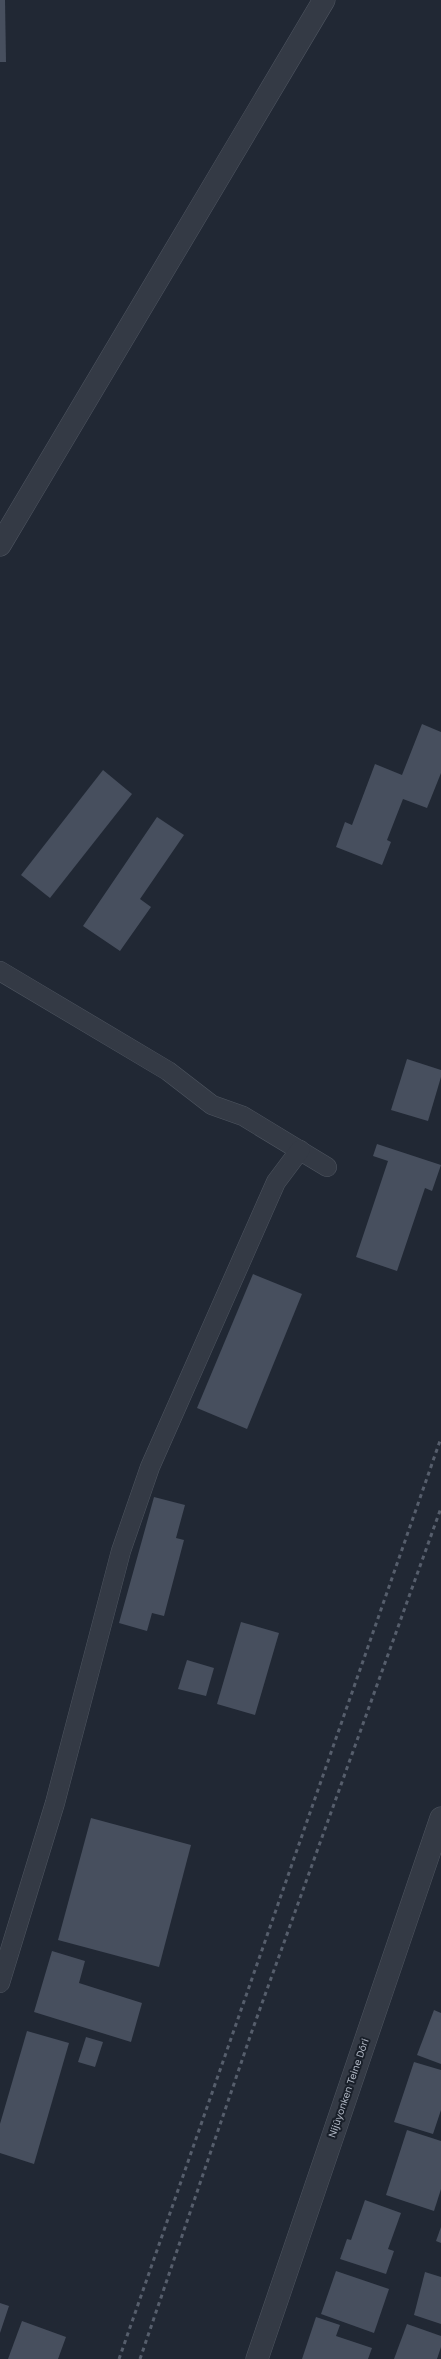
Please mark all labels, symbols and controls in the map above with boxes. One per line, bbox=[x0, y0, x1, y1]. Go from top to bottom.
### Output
street label: Nijūyonken Teine Dōri bbox=[325, 2037, 371, 2139]

